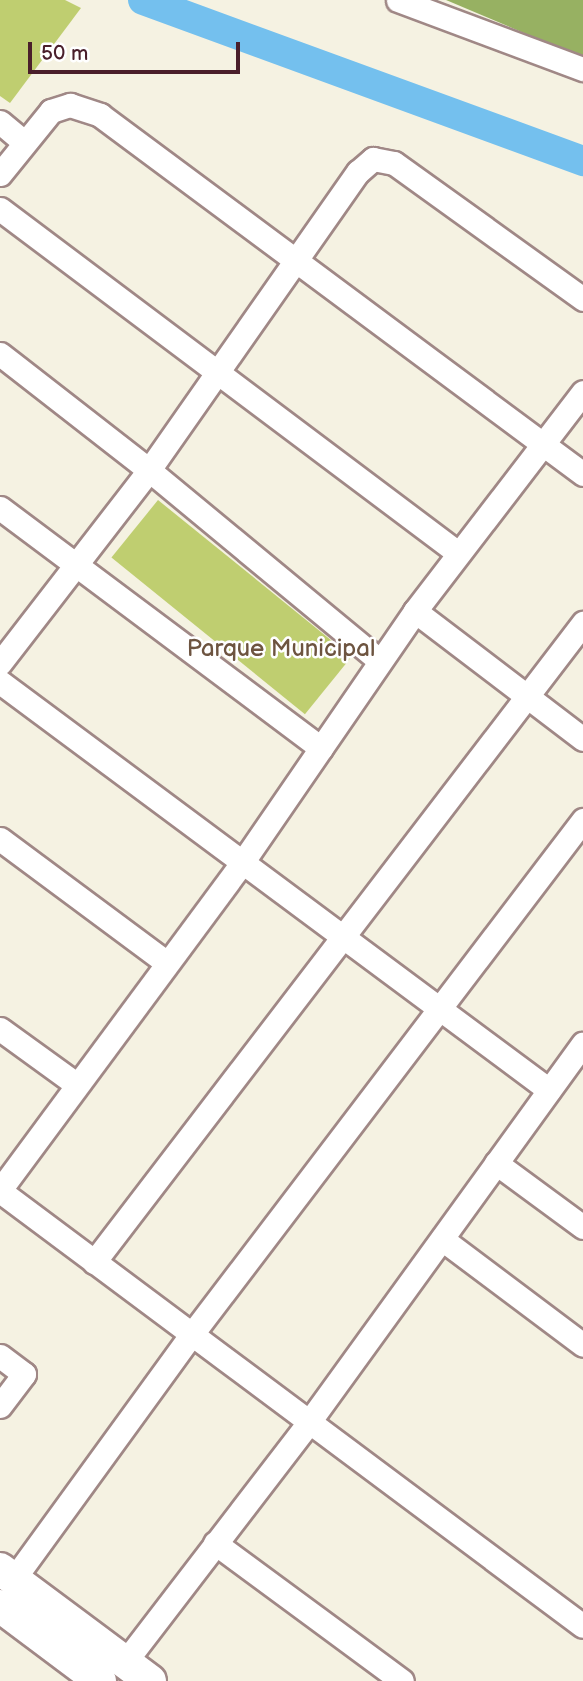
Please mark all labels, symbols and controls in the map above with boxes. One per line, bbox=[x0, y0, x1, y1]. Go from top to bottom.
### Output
scale bar bbox=[32, 28, 243, 72]
text: 50 m bbox=[41, 41, 88, 66]
park label: Parque Municipal bbox=[187, 635, 375, 663]

